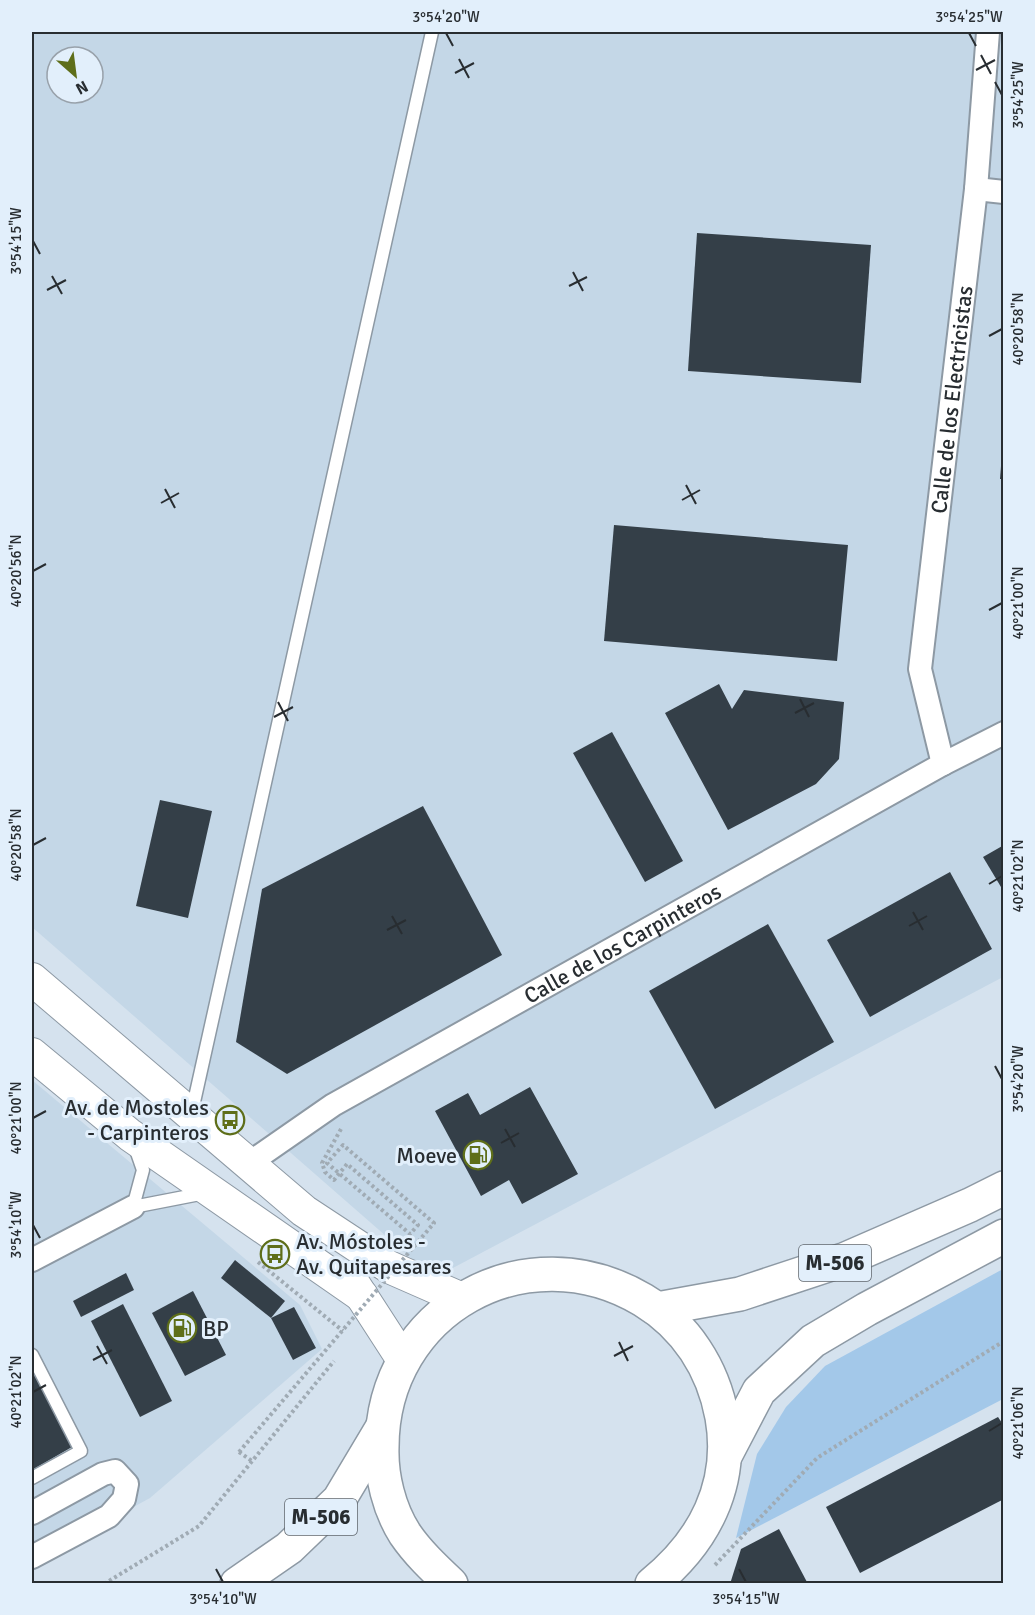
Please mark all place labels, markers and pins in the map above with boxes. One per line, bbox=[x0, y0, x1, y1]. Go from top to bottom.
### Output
place label: Av. de Mostoles - Carpinteros bbox=[64, 1094, 209, 1146]
bus stop icon: Av. de Mostoles - Carpinteros bbox=[214, 1104, 246, 1136]
fuel station icon: Moeve bbox=[462, 1139, 494, 1171]
place label: Moeve bbox=[396, 1142, 457, 1169]
place label: Av. Móstoles - Av. Quitapesares bbox=[296, 1228, 451, 1280]
bus stop icon: Av. Móstoles - Av. Quitapesares bbox=[259, 1238, 291, 1270]
fuel station icon: BP bbox=[166, 1312, 198, 1344]
place label: BP bbox=[203, 1315, 229, 1342]

